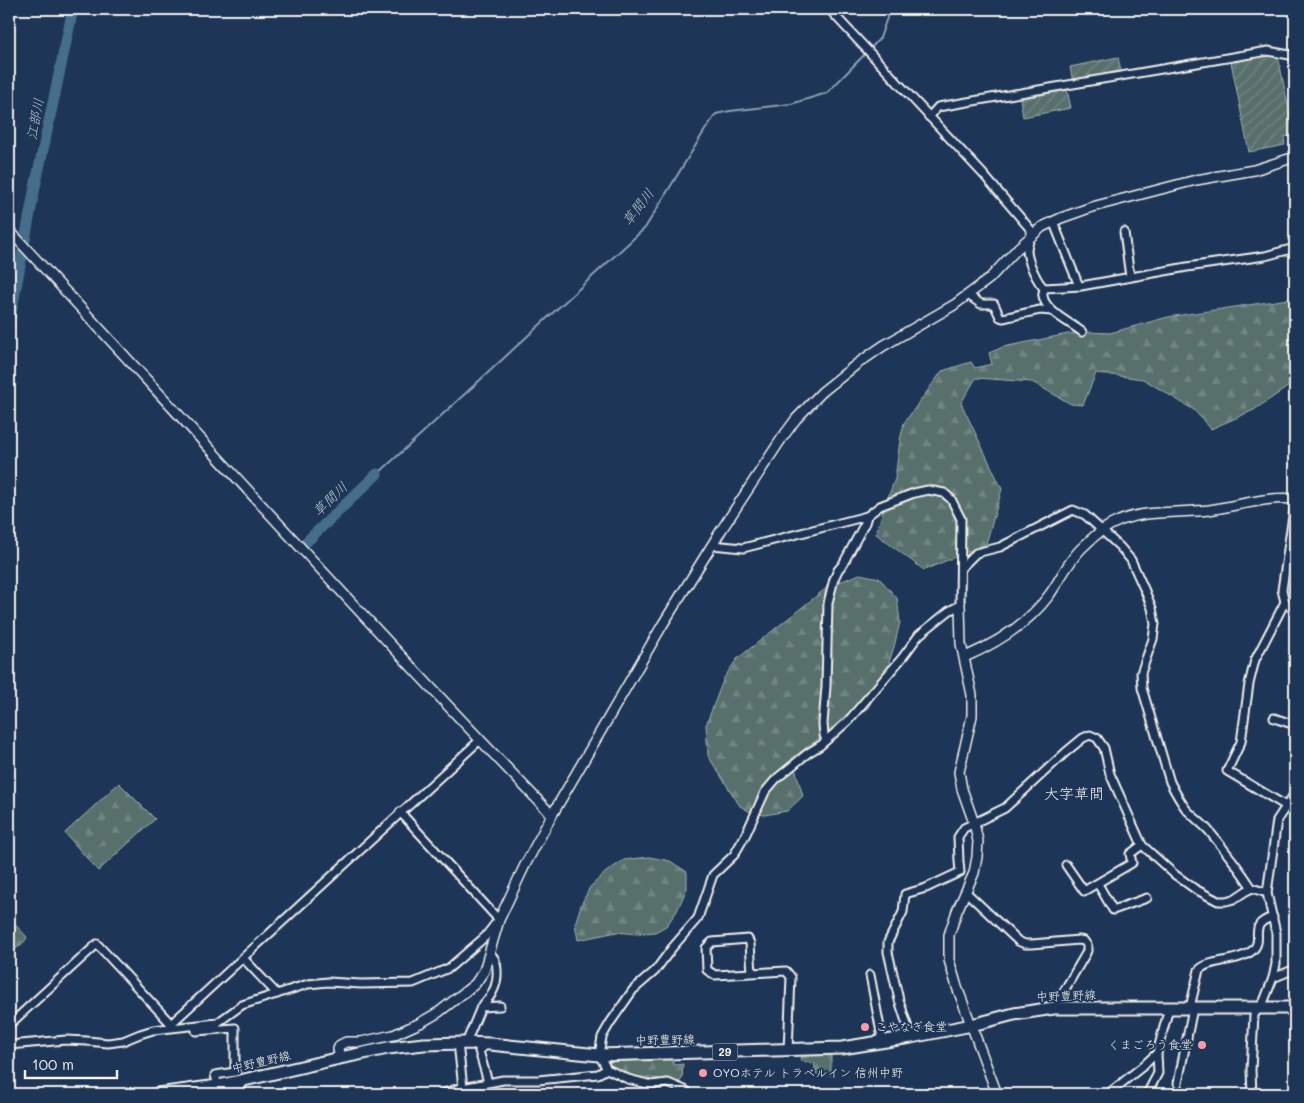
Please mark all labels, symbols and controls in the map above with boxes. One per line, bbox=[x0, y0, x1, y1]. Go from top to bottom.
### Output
water label: 江部川 bbox=[21, 96, 48, 141]
water label: 草間川 bbox=[617, 184, 658, 229]
water label: 草間川 bbox=[308, 477, 351, 520]
district label: 大字草間 bbox=[1044, 783, 1104, 803]
street label: 中野豊野線 bbox=[1036, 986, 1096, 1004]
place label: こやなぎ食堂 bbox=[875, 1018, 947, 1034]
marker: こやなぎ食堂 bbox=[859, 1021, 871, 1033]
street label: 中野豊野線 bbox=[635, 1030, 695, 1048]
place label: くまごろう食堂 bbox=[1108, 1036, 1192, 1052]
marker: くまごろう食堂 bbox=[1196, 1039, 1208, 1051]
road number: 29 bbox=[712, 1044, 738, 1060]
street label: 中野豊野線 bbox=[230, 1046, 292, 1076]
scale bar bbox=[25, 1048, 118, 1080]
text: 100 m bbox=[32, 1054, 74, 1074]
place label: OYOホテル トラベルイン 信州中野 bbox=[713, 1064, 903, 1080]
marker: OYOホテル トラベルイン 信州中野 bbox=[697, 1067, 709, 1079]

